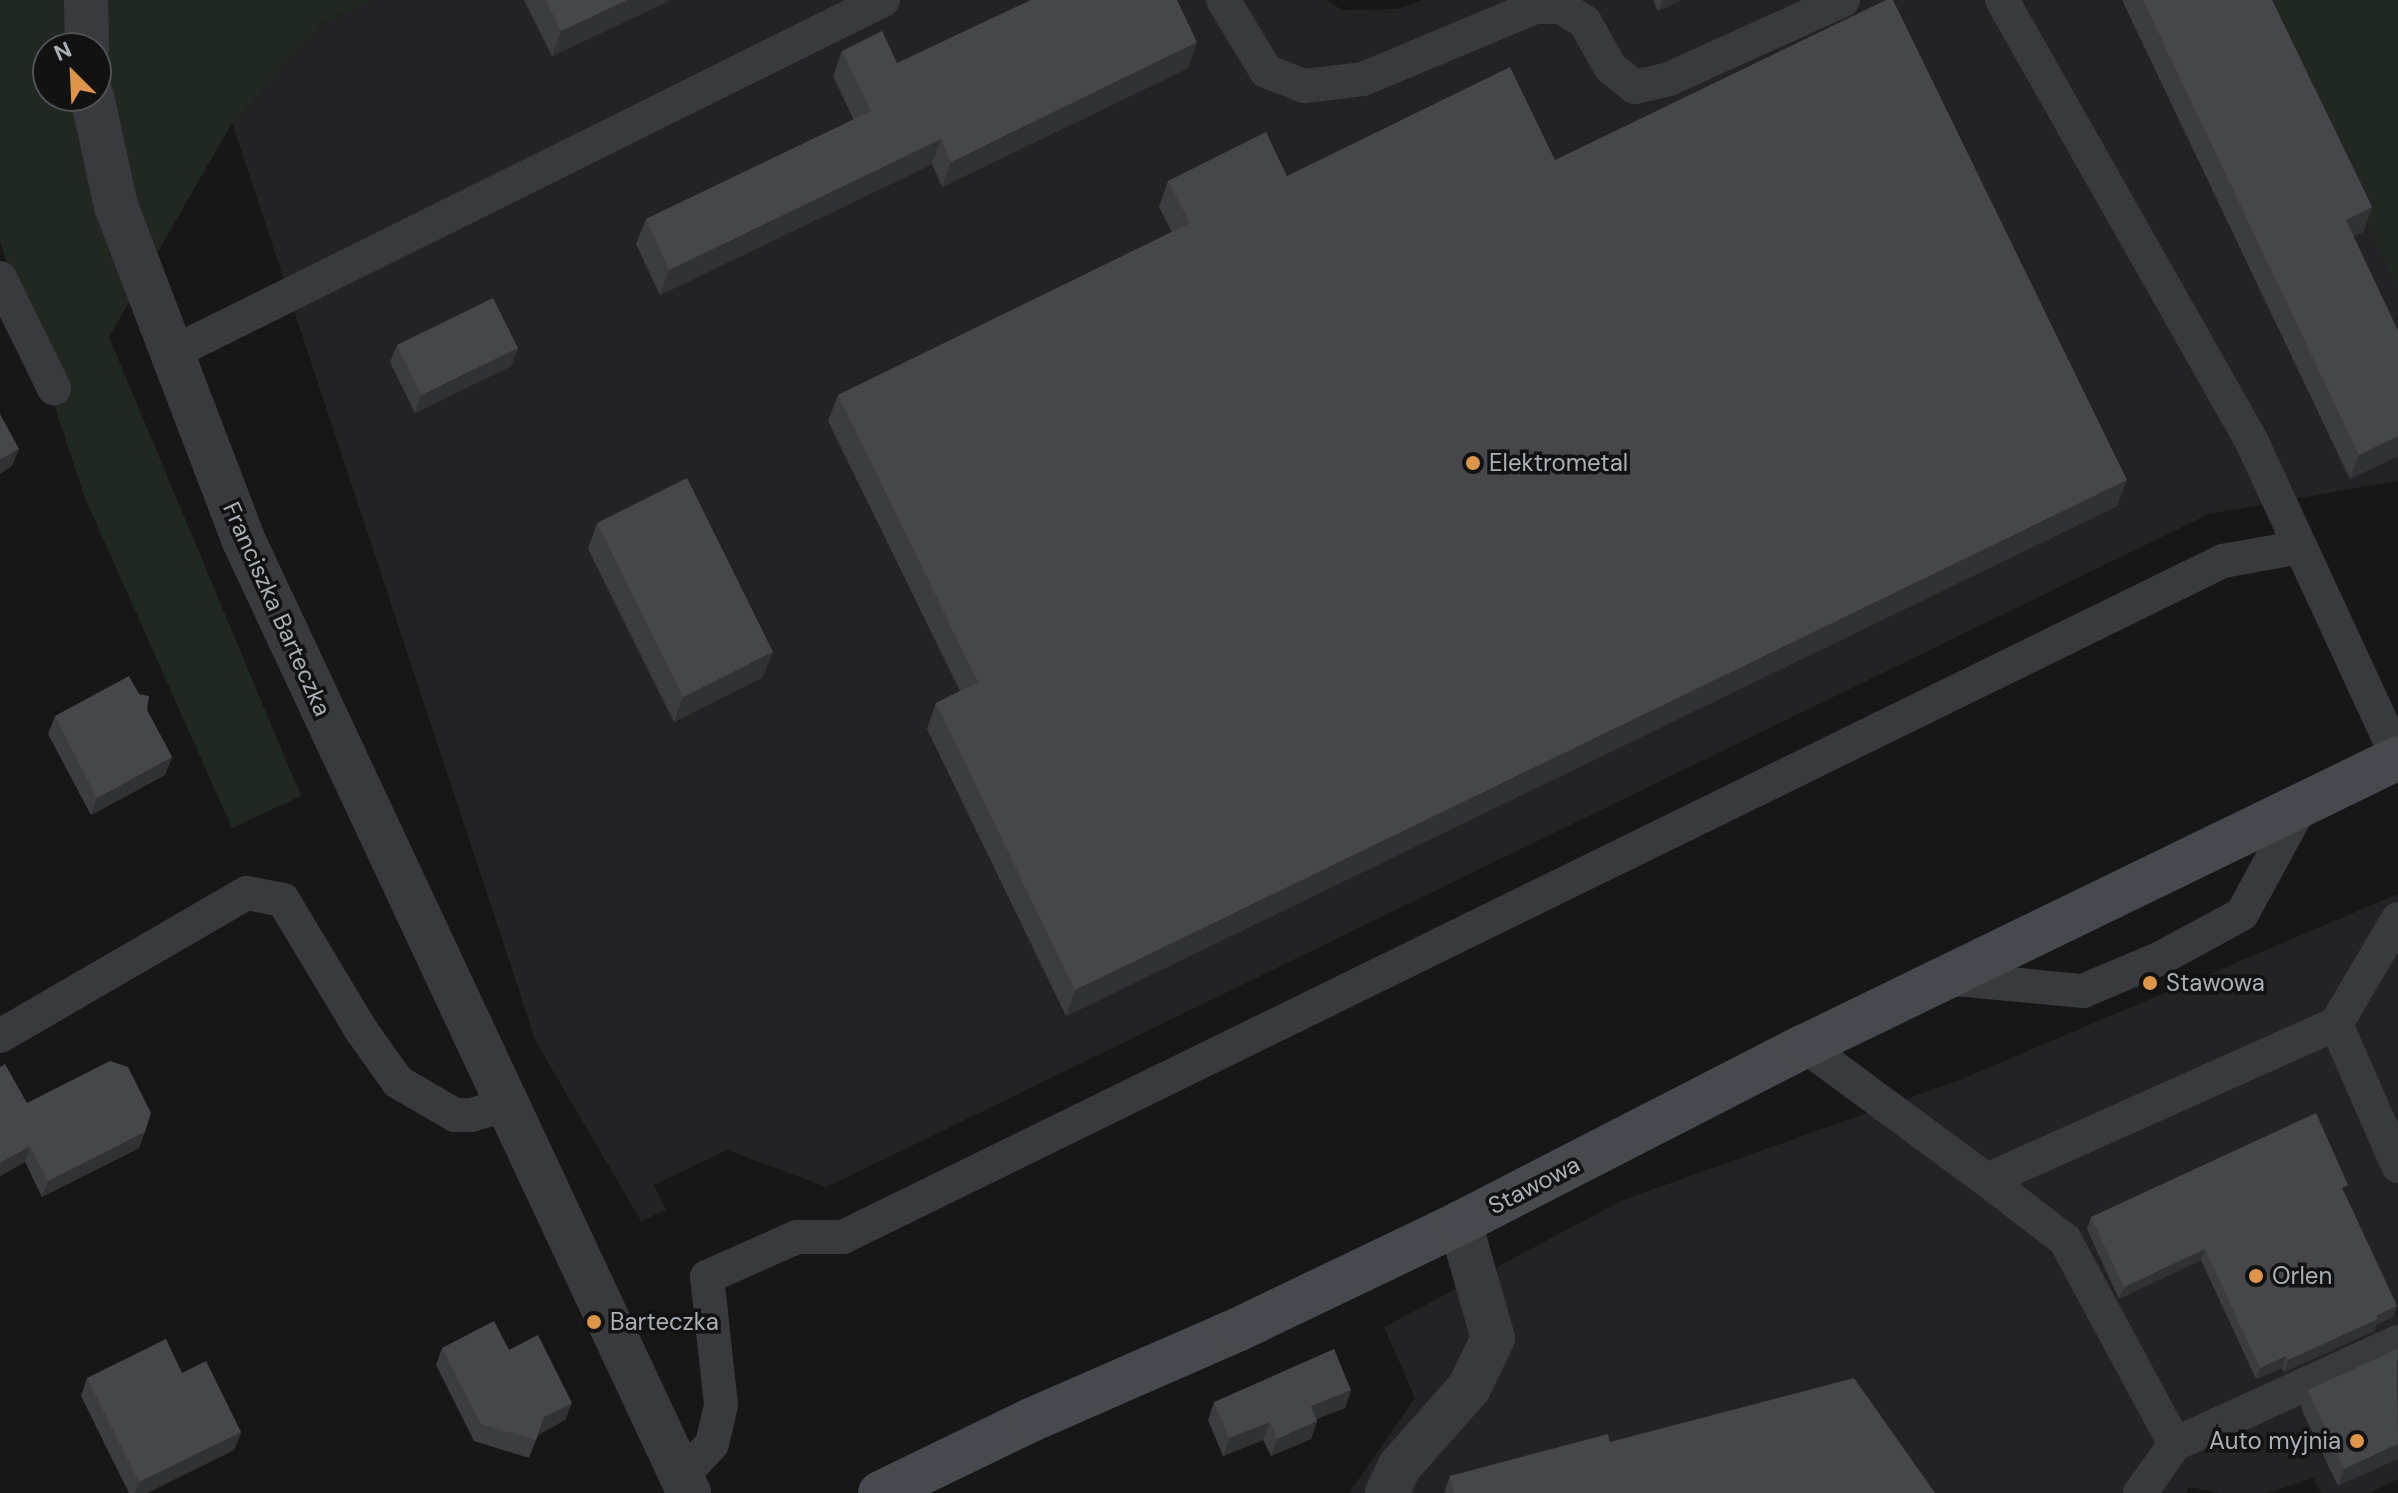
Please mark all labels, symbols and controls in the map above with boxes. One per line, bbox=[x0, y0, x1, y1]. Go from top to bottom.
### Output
north arrow bbox=[32, 32, 112, 112]
text: N bbox=[50, 35, 76, 68]
place label: Elektrometal bbox=[1489, 449, 1628, 477]
marker: Elektrometal bbox=[1464, 454, 1482, 472]
street label: Franciszka Barteczka bbox=[217, 497, 337, 721]
place label: Stawowa bbox=[2166, 969, 2265, 997]
marker: Stawowa bbox=[2141, 974, 2159, 992]
street label: Stawowa bbox=[1483, 1150, 1585, 1220]
place label: Orlen bbox=[2272, 1262, 2332, 1290]
marker: Orlen bbox=[2247, 1267, 2265, 1285]
place label: Barteczka bbox=[610, 1308, 719, 1336]
marker: Barteczka bbox=[585, 1313, 603, 1331]
place label: Auto myjnia bbox=[2209, 1427, 2341, 1455]
marker: Auto myjnia bbox=[2348, 1432, 2366, 1450]

